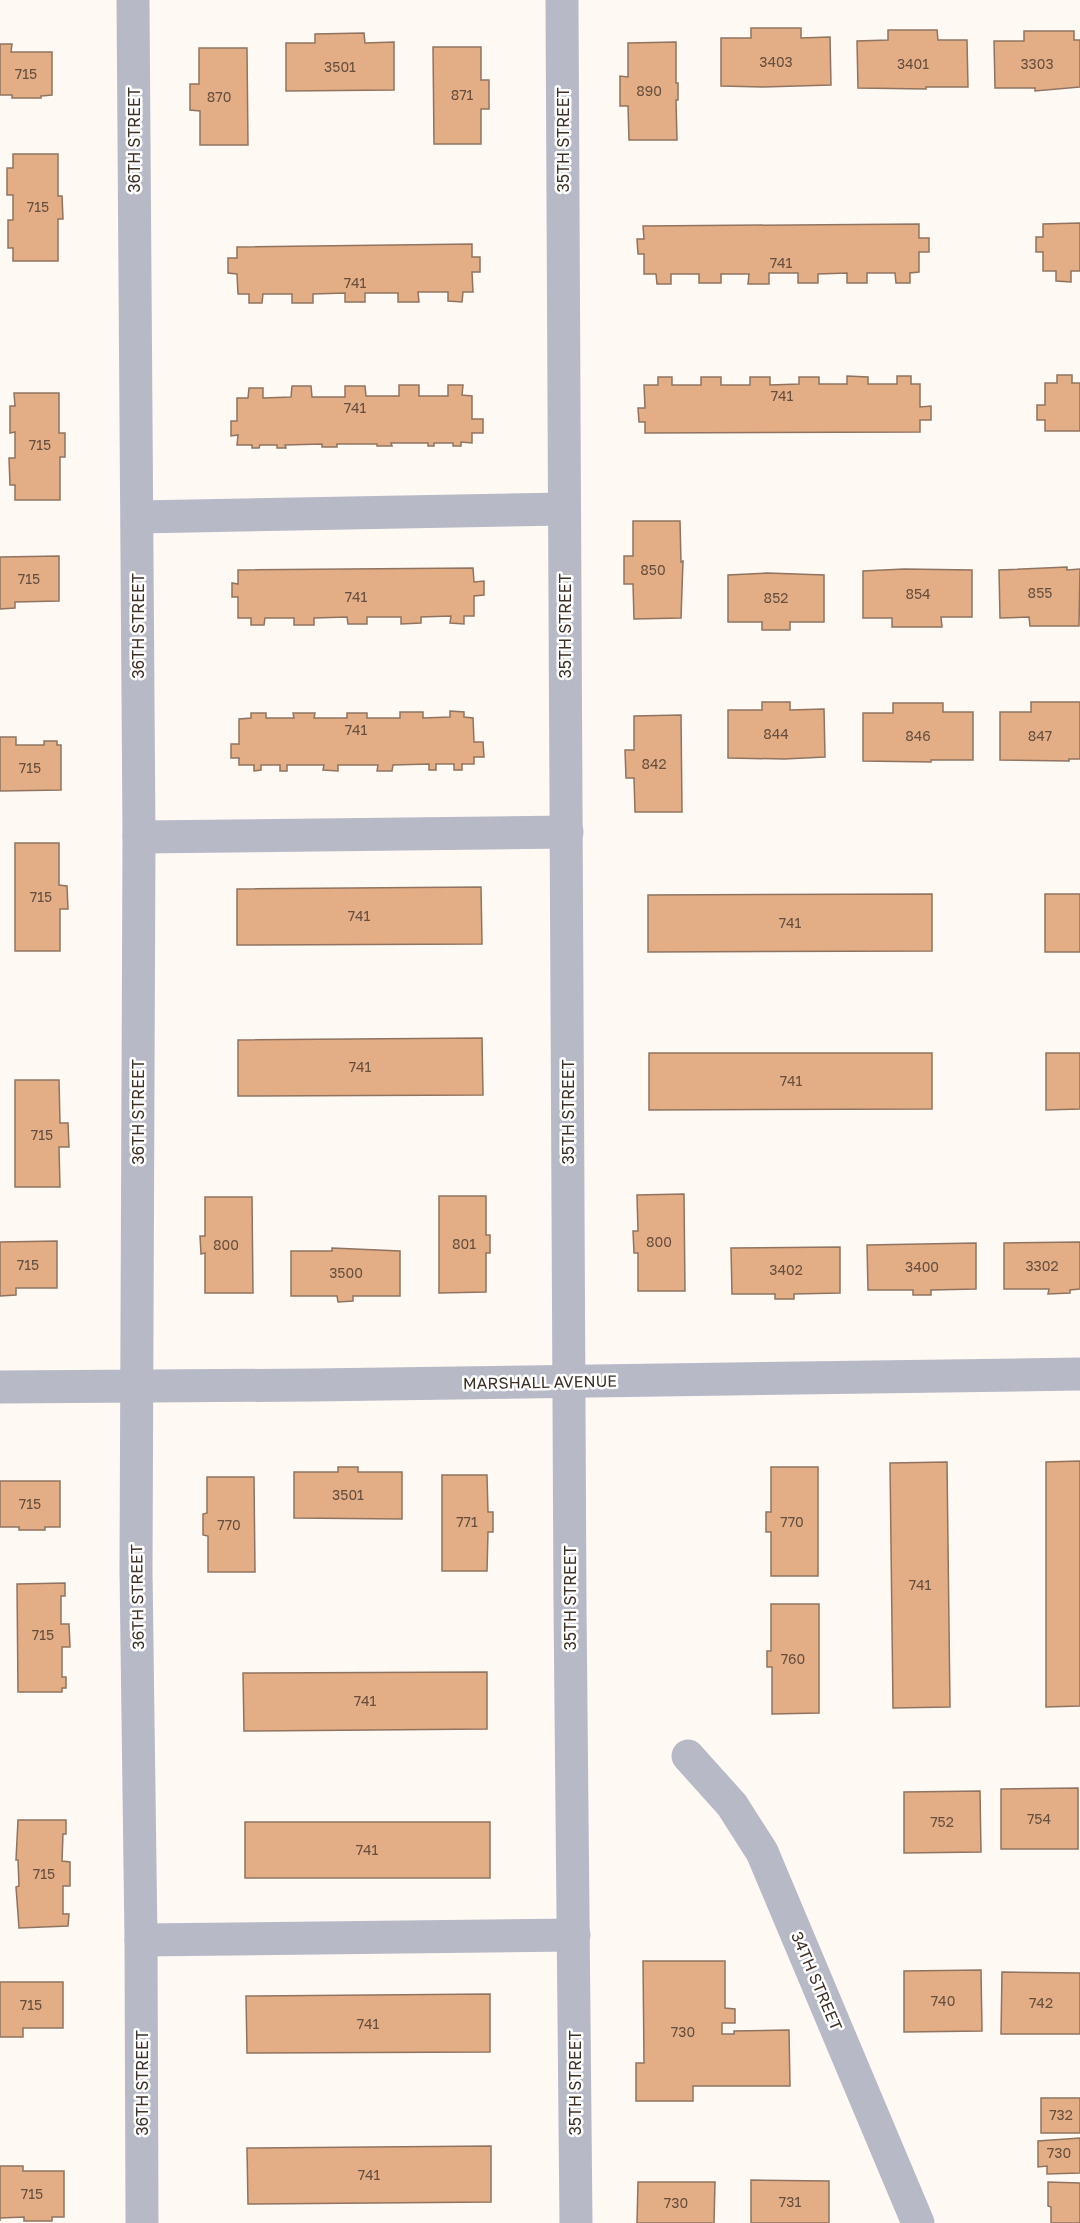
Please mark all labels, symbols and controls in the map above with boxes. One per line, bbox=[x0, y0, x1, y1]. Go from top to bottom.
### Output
house number: 3403 bbox=[759, 53, 793, 70]
house number: 3401 bbox=[897, 55, 929, 72]
house number: 3303 bbox=[1020, 55, 1054, 72]
house number: 3501 bbox=[324, 58, 356, 75]
house number: 715 bbox=[15, 65, 37, 82]
house number: 890 bbox=[636, 82, 662, 99]
house number: 871 bbox=[451, 86, 474, 103]
street label: 36TH STREET bbox=[124, 87, 144, 193]
street label: 35TH STREET bbox=[553, 87, 573, 193]
house number: 870 bbox=[207, 88, 231, 105]
house number: 715 bbox=[27, 198, 49, 215]
house number: 741 bbox=[770, 254, 793, 271]
house number: 741 bbox=[344, 274, 367, 291]
house number: 741 bbox=[771, 387, 794, 404]
house number: 741 bbox=[344, 399, 367, 416]
house number: 715 bbox=[29, 436, 51, 453]
house number: 850 bbox=[640, 561, 666, 578]
house number: 715 bbox=[18, 570, 40, 587]
street label: 36TH STREET bbox=[128, 573, 148, 679]
street label: 35TH STREET bbox=[555, 573, 575, 679]
house number: 855 bbox=[1028, 584, 1052, 601]
house number: 854 bbox=[905, 585, 931, 602]
house number: 741 bbox=[345, 588, 368, 605]
house number: 852 bbox=[764, 589, 788, 606]
house number: 741 bbox=[345, 721, 368, 738]
house number: 844 bbox=[763, 725, 789, 742]
house number: 846 bbox=[905, 727, 931, 744]
house number: 847 bbox=[1028, 727, 1052, 744]
house number: 842 bbox=[641, 755, 667, 772]
house number: 715 bbox=[19, 759, 41, 776]
house number: 715 bbox=[30, 888, 52, 905]
house number: 741 bbox=[348, 907, 371, 924]
house number: 741 bbox=[779, 914, 802, 931]
house number: 741 bbox=[349, 1058, 372, 1075]
street label: 36TH STREET bbox=[128, 1059, 148, 1165]
street label: 35TH STREET bbox=[558, 1059, 578, 1165]
house number: 741 bbox=[780, 1072, 803, 1089]
house number: 715 bbox=[31, 1126, 53, 1143]
house number: 800 bbox=[646, 1233, 672, 1250]
house number: 801 bbox=[452, 1235, 476, 1252]
house number: 800 bbox=[213, 1236, 239, 1253]
house number: 715 bbox=[17, 1256, 39, 1273]
house number: 3302 bbox=[1025, 1257, 1059, 1274]
house number: 3400 bbox=[905, 1258, 939, 1275]
house number: 3402 bbox=[769, 1261, 803, 1278]
house number: 3500 bbox=[329, 1264, 363, 1281]
street label: MARSHALL AVENUE bbox=[463, 1371, 617, 1393]
house number: 3501 bbox=[332, 1486, 364, 1503]
house number: 715 bbox=[19, 1495, 41, 1512]
house number: 771 bbox=[456, 1513, 478, 1530]
house number: 770 bbox=[780, 1513, 804, 1530]
house number: 770 bbox=[217, 1516, 241, 1533]
street label: 36TH STREET bbox=[126, 1544, 148, 1650]
street label: 35TH STREET bbox=[560, 1545, 580, 1651]
house number: 741 bbox=[909, 1576, 932, 1593]
house number: 715 bbox=[32, 1626, 54, 1643]
house number: 760 bbox=[781, 1650, 805, 1667]
house number: 741 bbox=[354, 1692, 377, 1709]
house number: 754 bbox=[1027, 1810, 1051, 1827]
house number: 752 bbox=[930, 1813, 954, 1830]
house number: 741 bbox=[356, 1841, 379, 1858]
house number: 715 bbox=[33, 1865, 55, 1882]
street label: 34TH STREET bbox=[787, 1928, 847, 2034]
house number: 740 bbox=[931, 1992, 955, 2009]
house number: 742 bbox=[1029, 1994, 1053, 2011]
house number: 715 bbox=[20, 1996, 42, 2013]
house number: 741 bbox=[357, 2015, 380, 2032]
house number: 730 bbox=[671, 2023, 695, 2040]
street label: 36TH STREET bbox=[132, 2030, 152, 2136]
street label: 35TH STREET bbox=[565, 2030, 585, 2136]
house number: 732 bbox=[1049, 2106, 1073, 2123]
house number: 730 bbox=[1047, 2144, 1071, 2161]
house number: 741 bbox=[358, 2166, 381, 2183]
house number: 715 bbox=[21, 2185, 43, 2202]
house number: 731 bbox=[779, 2193, 801, 2210]
house number: 730 bbox=[664, 2194, 688, 2211]

